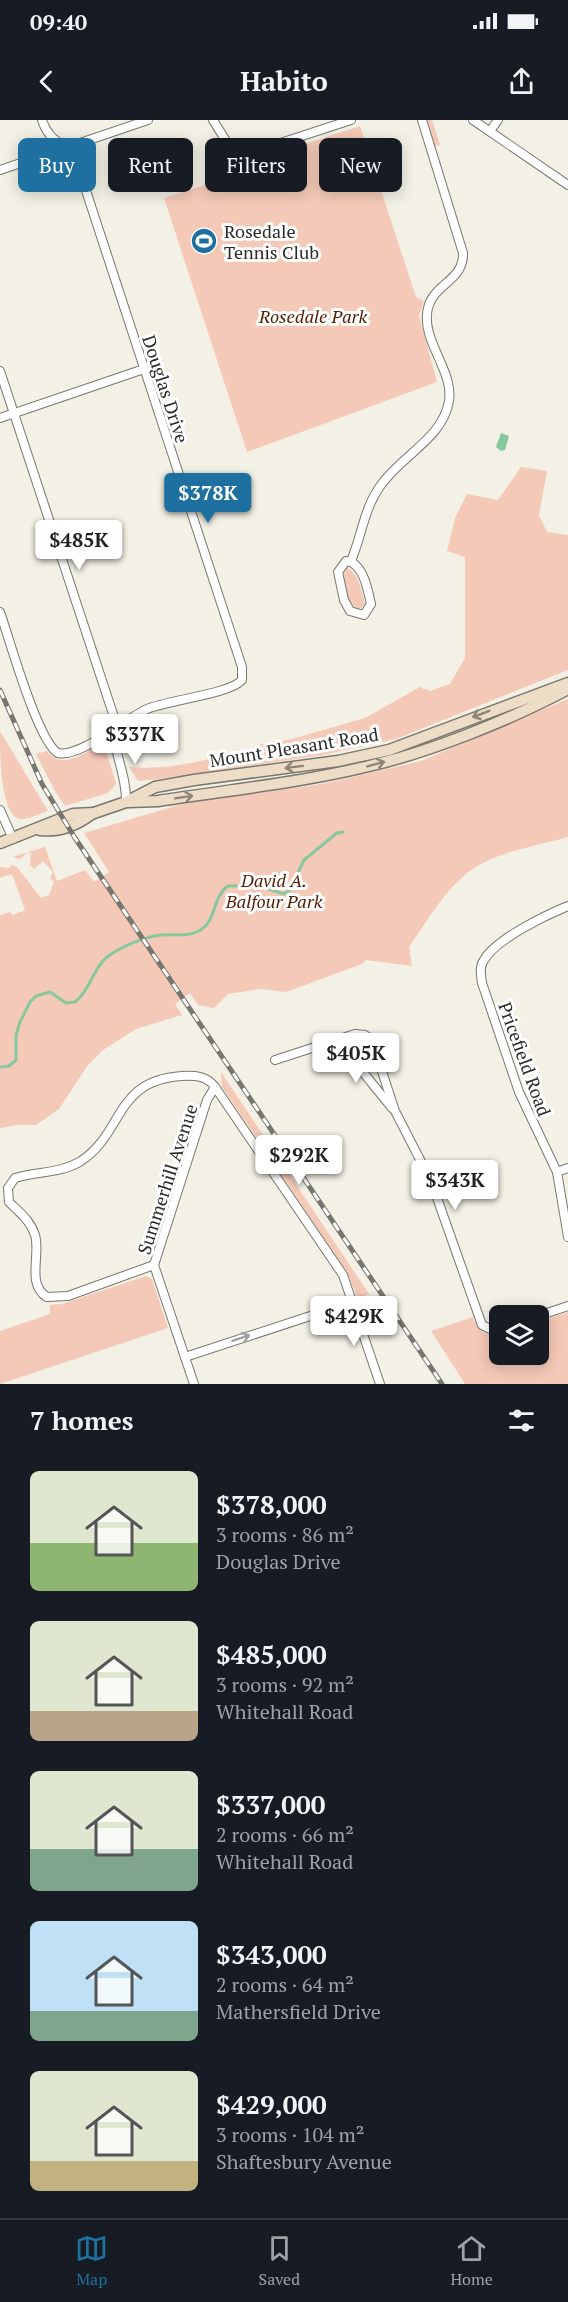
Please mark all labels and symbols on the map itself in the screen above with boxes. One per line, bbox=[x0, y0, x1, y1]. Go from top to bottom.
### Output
place label: Rosedale Tennis Club bbox=[224, 219, 319, 264]
sports icon: Rosedale Tennis Club bbox=[189, 226, 219, 256]
park label: Rosedale Park bbox=[258, 304, 367, 328]
street label: Douglas Drive bbox=[137, 332, 195, 446]
pin: $378K bbox=[166, 473, 250, 524]
pin: $485K bbox=[37, 520, 121, 571]
one-way arrow bbox=[472, 709, 491, 720]
pin: $337K bbox=[93, 714, 177, 765]
street label: Mount Pleasant Road bbox=[208, 722, 380, 772]
one-way arrow bbox=[367, 758, 386, 769]
one-way arrow bbox=[285, 761, 305, 772]
one-way arrow bbox=[174, 791, 194, 802]
park label: David A. Balfour Park bbox=[225, 868, 323, 913]
street label: Pricefield Road bbox=[493, 999, 557, 1119]
pin: $405K bbox=[314, 1033, 398, 1084]
street label: Summerhill Avenue bbox=[131, 1101, 203, 1257]
pin: $292K bbox=[257, 1135, 341, 1186]
pin: $343K bbox=[413, 1160, 497, 1211]
pin: $429K bbox=[312, 1296, 396, 1347]
one-way arrow bbox=[231, 1332, 250, 1343]

